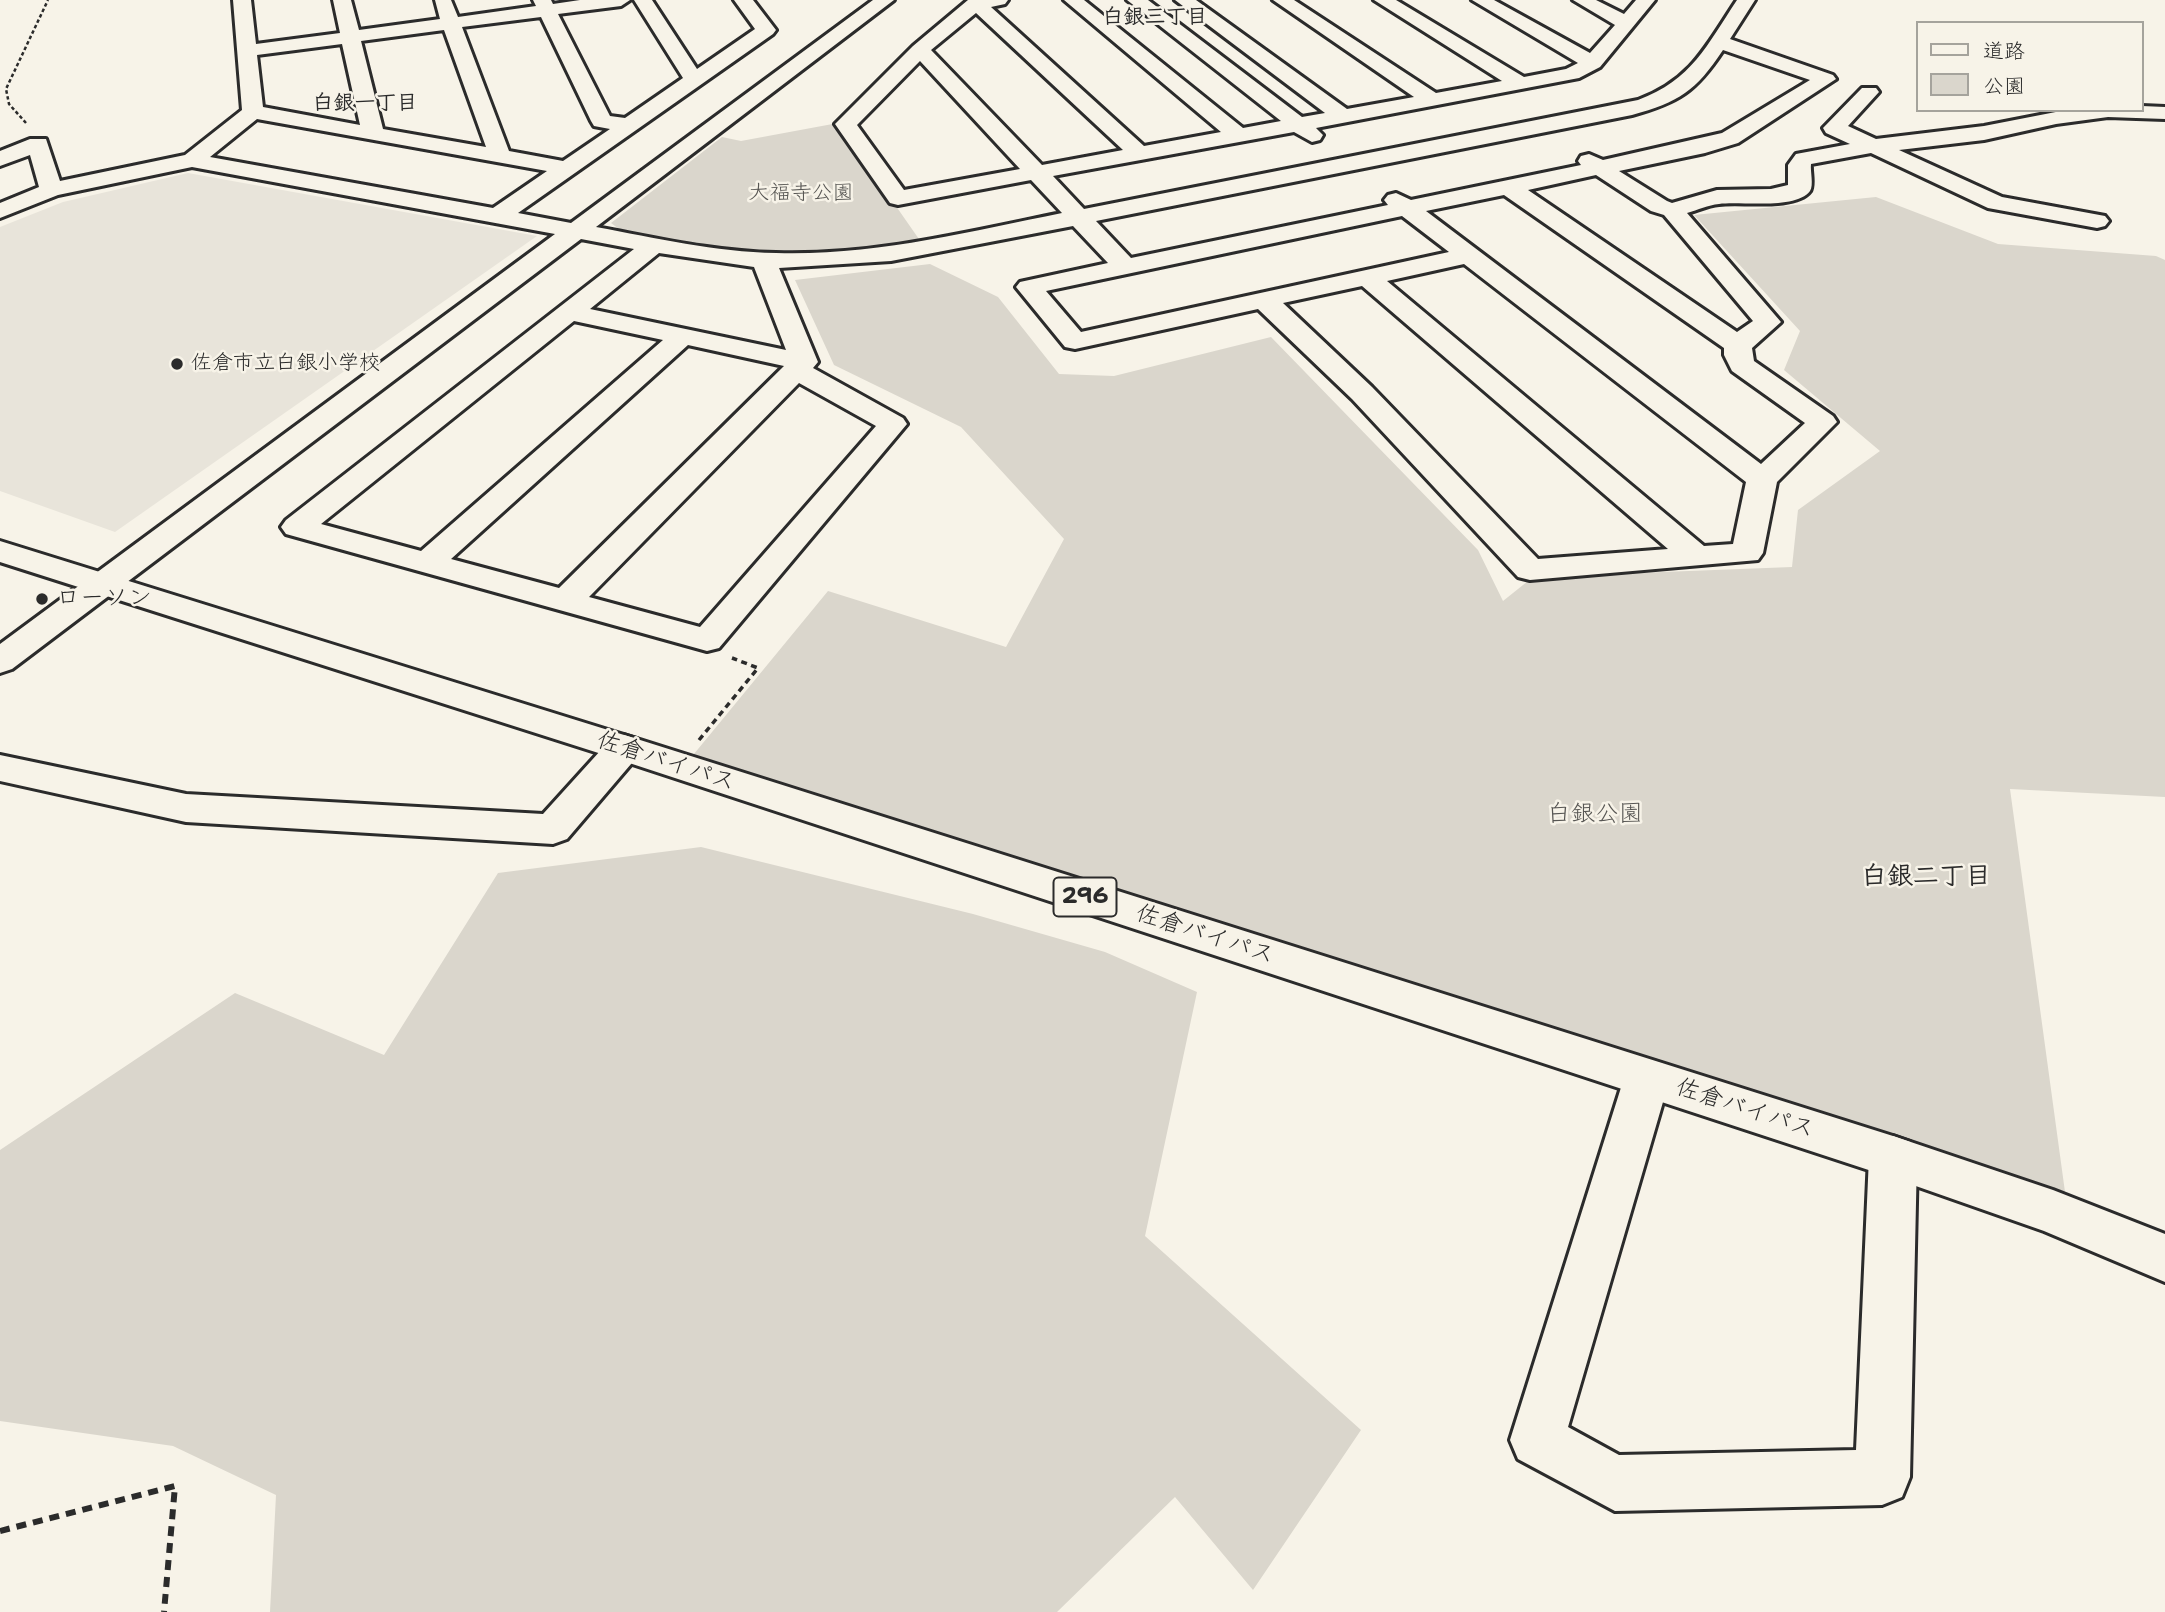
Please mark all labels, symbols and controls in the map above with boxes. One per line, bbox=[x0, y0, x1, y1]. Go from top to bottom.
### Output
district label: 白銀三丁目 bbox=[1103, 5, 1207, 31]
legend bbox=[1916, 21, 2144, 112]
text: 道路 bbox=[1983, 37, 2025, 65]
text: 公園 bbox=[1983, 72, 2025, 100]
district label: 白銀一丁目 bbox=[313, 91, 417, 117]
park label: 大福寺公園 bbox=[749, 181, 853, 207]
place label: 佐倉市立白銀小学校 bbox=[191, 351, 380, 377]
marker: 佐倉市立白銀小学校 bbox=[169, 356, 185, 372]
place label: ローソン bbox=[56, 585, 152, 613]
marker: ローソン bbox=[34, 591, 50, 607]
street label: 佐倉バイパス bbox=[593, 726, 739, 798]
park label: 白銀公園 bbox=[1547, 801, 1643, 829]
district label: 白銀二丁目 bbox=[1861, 861, 1991, 893]
road number: 296 bbox=[1054, 877, 1116, 916]
street label: 佐倉バイパス bbox=[1132, 899, 1278, 971]
street label: 佐倉バイパス bbox=[1672, 1073, 1818, 1145]

